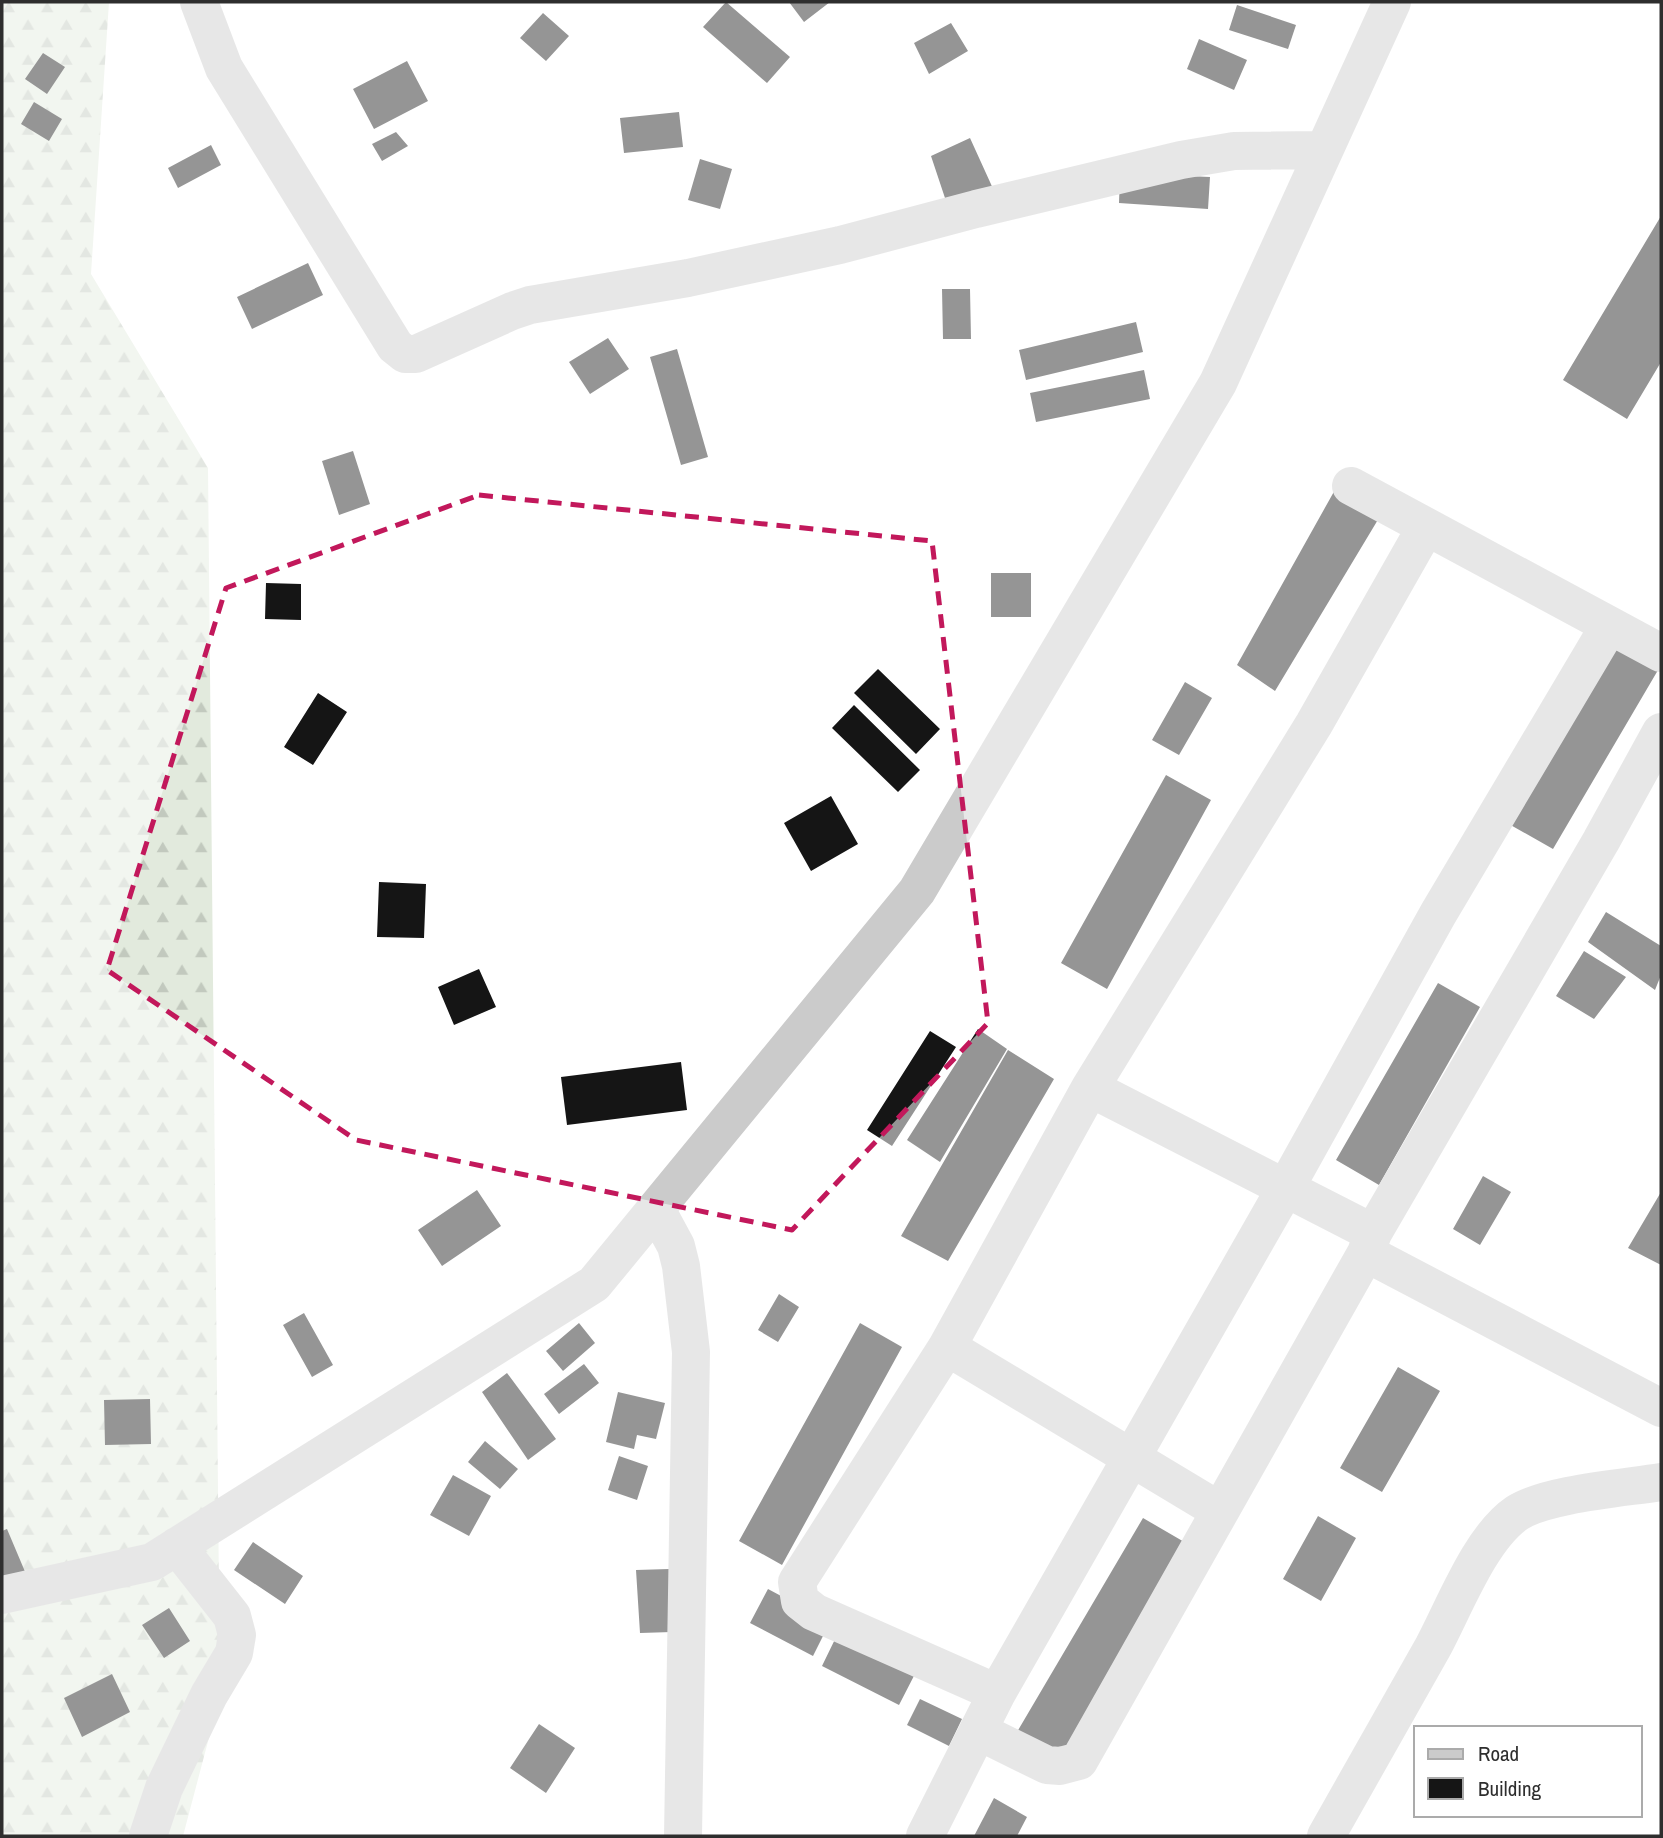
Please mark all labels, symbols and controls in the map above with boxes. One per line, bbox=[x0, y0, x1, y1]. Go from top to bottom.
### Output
legend bbox=[1414, 1726, 1642, 1817]
text: Road bbox=[1478, 1739, 1519, 1768]
text: Building bbox=[1478, 1774, 1542, 1803]

